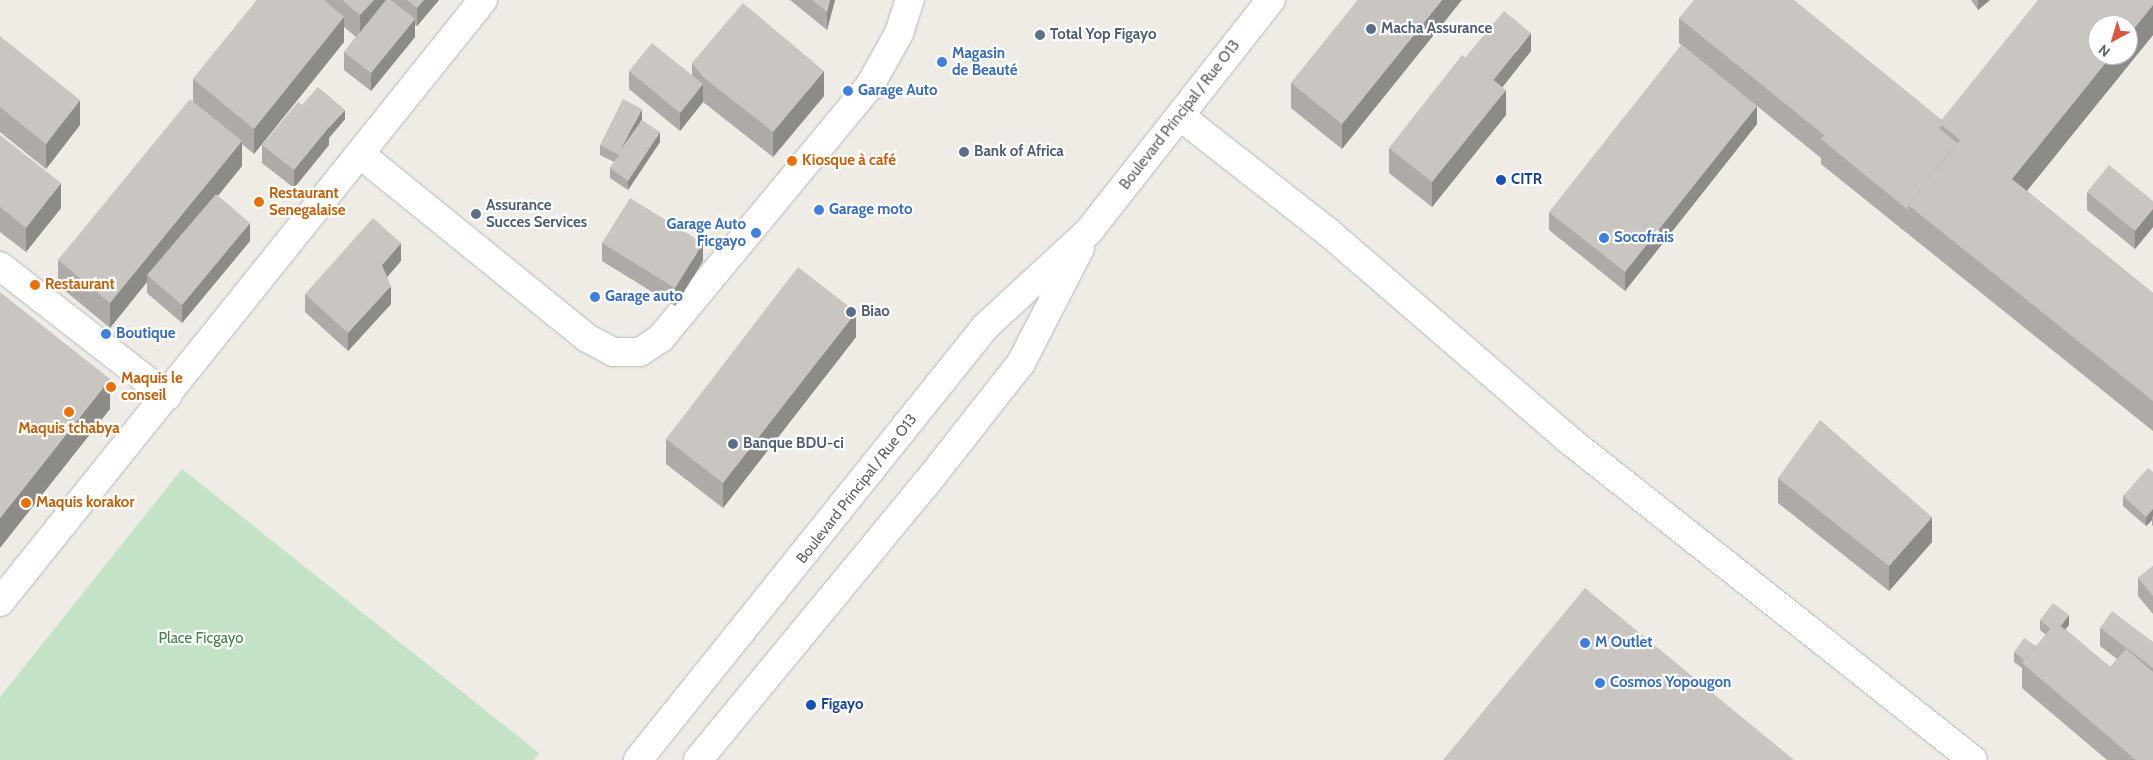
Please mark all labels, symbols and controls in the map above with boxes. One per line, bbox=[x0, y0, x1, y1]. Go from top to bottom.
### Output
north arrow bbox=[2088, 15, 2138, 65]
place label: Macha Assurance bbox=[1381, 20, 1492, 38]
marker: Macha Assurance bbox=[1365, 23, 1377, 35]
place label: Total Yop Figayo bbox=[1050, 26, 1156, 44]
marker: Total Yop Figayo bbox=[1034, 29, 1046, 41]
street label: Boulevard Principal / Rue O13 bbox=[1116, 37, 1244, 193]
text: N bbox=[2095, 41, 2114, 61]
place label: Magasin de Beauté bbox=[952, 44, 1017, 79]
marker: Magasin de Beauté bbox=[936, 56, 948, 68]
place label: Garage Auto bbox=[858, 82, 937, 100]
marker: Garage Auto bbox=[842, 85, 854, 97]
place label: Bank of Africa bbox=[974, 143, 1064, 161]
marker: Bank of Africa bbox=[958, 146, 970, 158]
place label: Kiosque à café bbox=[802, 152, 896, 170]
marker: Kiosque à café bbox=[786, 155, 798, 167]
place label: CITR bbox=[1511, 171, 1542, 189]
marker: CITR bbox=[1495, 174, 1507, 186]
place label: Restaurant Senegalaise bbox=[269, 184, 345, 219]
marker: Restaurant Senegalaise bbox=[253, 196, 265, 208]
place label: Assurance Succes Services bbox=[486, 196, 587, 231]
place label: Garage moto bbox=[829, 201, 913, 219]
marker: Garage moto bbox=[813, 204, 825, 216]
marker: Assurance Succes Services bbox=[470, 208, 482, 220]
place label: Garage Auto Ficgayo bbox=[667, 215, 746, 250]
marker: Garage Auto Ficgayo bbox=[750, 227, 762, 239]
place label: Socofrais bbox=[1614, 229, 1674, 247]
marker: Socofrais bbox=[1598, 232, 1610, 244]
place label: Restaurant bbox=[45, 276, 115, 294]
marker: Restaurant bbox=[29, 279, 41, 291]
place label: Garage auto bbox=[605, 288, 683, 306]
marker: Garage auto bbox=[589, 291, 601, 303]
place label: Biao bbox=[861, 303, 890, 321]
marker: Biao bbox=[845, 306, 857, 318]
place label: Boutique bbox=[116, 325, 176, 343]
marker: Boutique bbox=[100, 328, 112, 340]
place label: Maquis le conseil bbox=[121, 369, 183, 404]
marker: Maquis le conseil bbox=[105, 381, 117, 393]
marker: Maquis tchabya bbox=[63, 406, 75, 418]
street label: Boulevard Principal / Rue O13 bbox=[793, 411, 921, 567]
place label: Maquis tchabya bbox=[18, 420, 120, 438]
place label: Banque BDU-ci bbox=[743, 435, 844, 453]
marker: Banque BDU-ci bbox=[727, 438, 739, 450]
place label: Maquis korakor bbox=[36, 494, 134, 512]
marker: Maquis korakor bbox=[20, 497, 32, 509]
park label: Place Ficgayo bbox=[159, 630, 243, 648]
place label: M Outlet bbox=[1595, 634, 1652, 652]
marker: M Outlet bbox=[1579, 637, 1591, 649]
place label: Cosmos Yopougon bbox=[1610, 674, 1731, 692]
marker: Cosmos Yopougon bbox=[1594, 677, 1606, 689]
place label: Figayo bbox=[821, 696, 863, 714]
marker: Figayo bbox=[805, 699, 817, 711]

